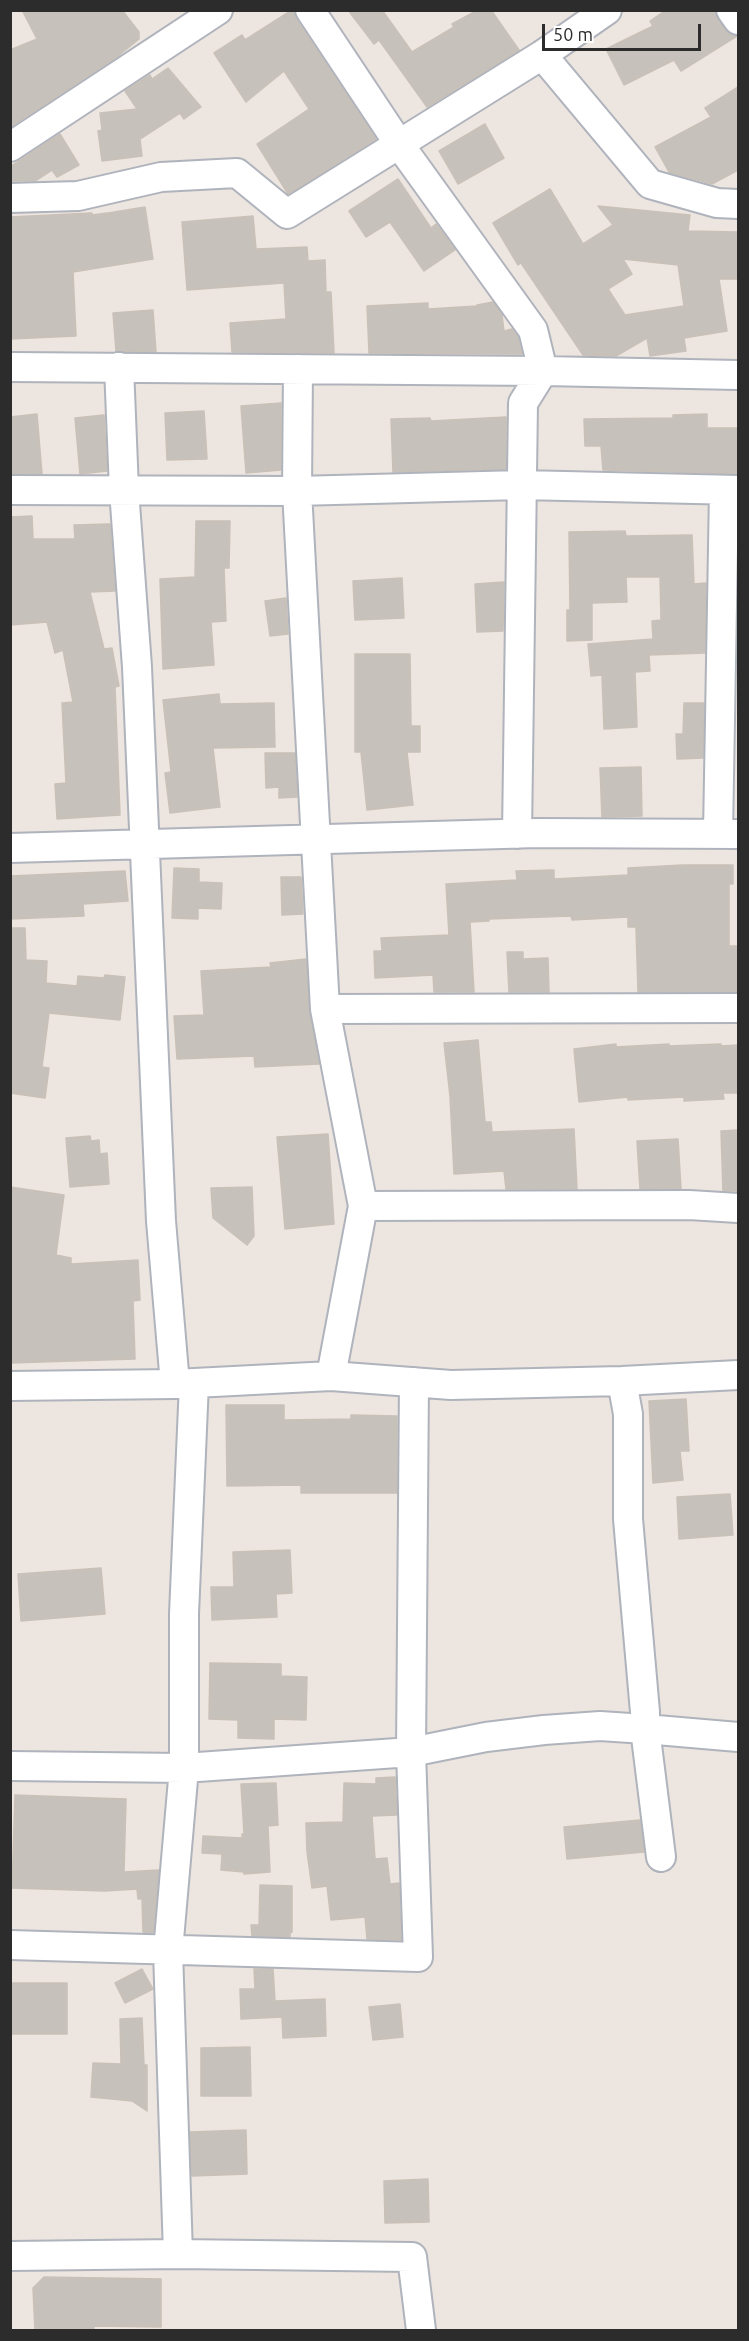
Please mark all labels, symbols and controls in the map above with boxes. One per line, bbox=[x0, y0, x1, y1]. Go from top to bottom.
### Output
scale bar bbox=[545, 12, 704, 50]
text: 50 m bbox=[553, 24, 593, 44]

